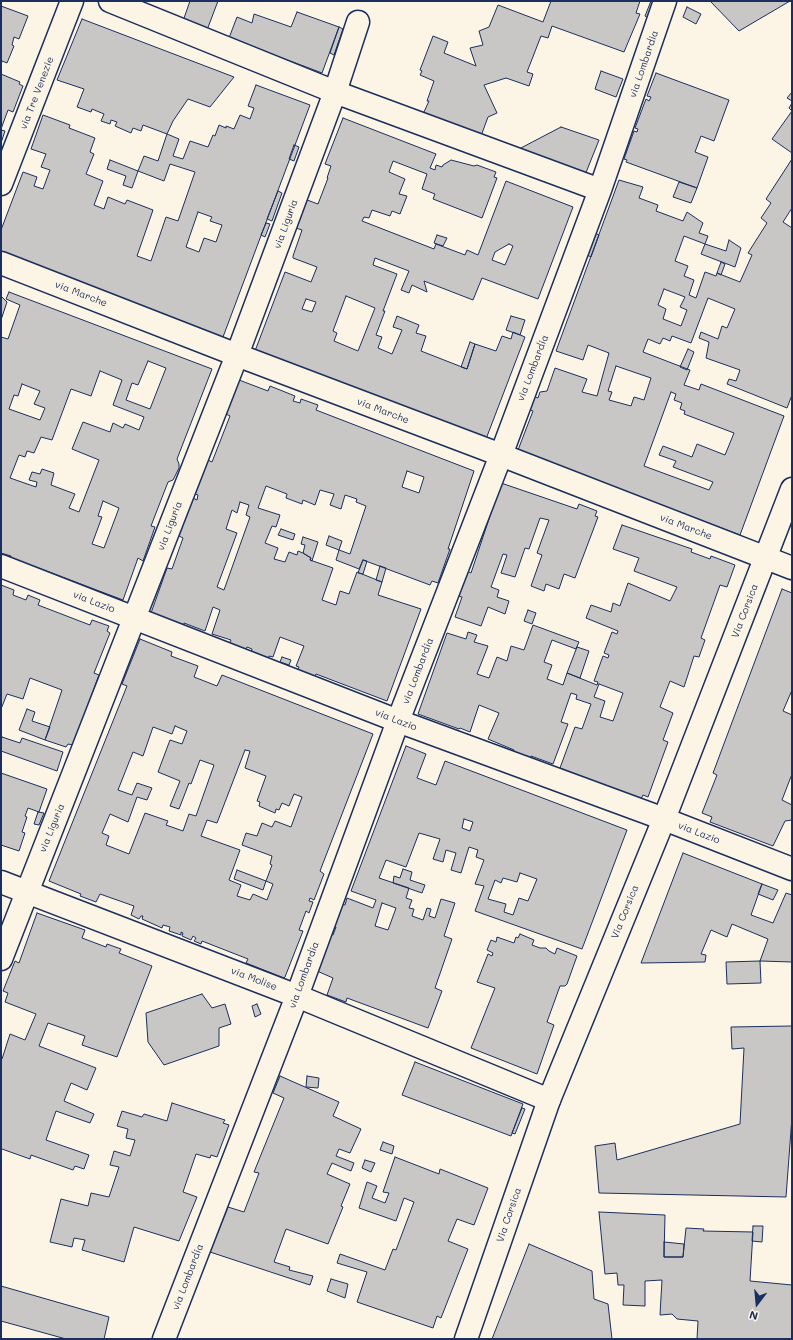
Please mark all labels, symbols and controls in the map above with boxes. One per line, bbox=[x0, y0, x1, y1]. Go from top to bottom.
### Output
street label: via Lombardia bbox=[627, 29, 661, 99]
street label: via Tre Venezie bbox=[18, 55, 56, 131]
street label: via Liguria bbox=[272, 198, 300, 250]
street label: via Marche bbox=[53, 279, 109, 309]
street label: via Lombardia bbox=[515, 333, 551, 403]
street label: via Marche bbox=[355, 396, 411, 426]
street label: via Liguria bbox=[155, 500, 185, 552]
street label: via Marche bbox=[658, 512, 714, 542]
street label: Via Corsica bbox=[729, 582, 761, 640]
street label: via Lazio bbox=[71, 589, 117, 615]
street label: via Lombardia bbox=[400, 636, 436, 706]
street label: via Lazio bbox=[373, 707, 419, 733]
street label: via Liguria bbox=[37, 802, 67, 854]
street label: via Lazio bbox=[676, 820, 722, 846]
street label: Via Corsica bbox=[609, 883, 641, 941]
street label: via Lombardia bbox=[286, 940, 322, 1010]
street label: via Molise bbox=[229, 965, 279, 993]
street label: Via Corsica bbox=[494, 1186, 524, 1244]
street label: via Lombardia bbox=[170, 1242, 206, 1312]
north arrow bbox=[737, 1284, 777, 1324]
text: N bbox=[747, 1308, 760, 1324]

